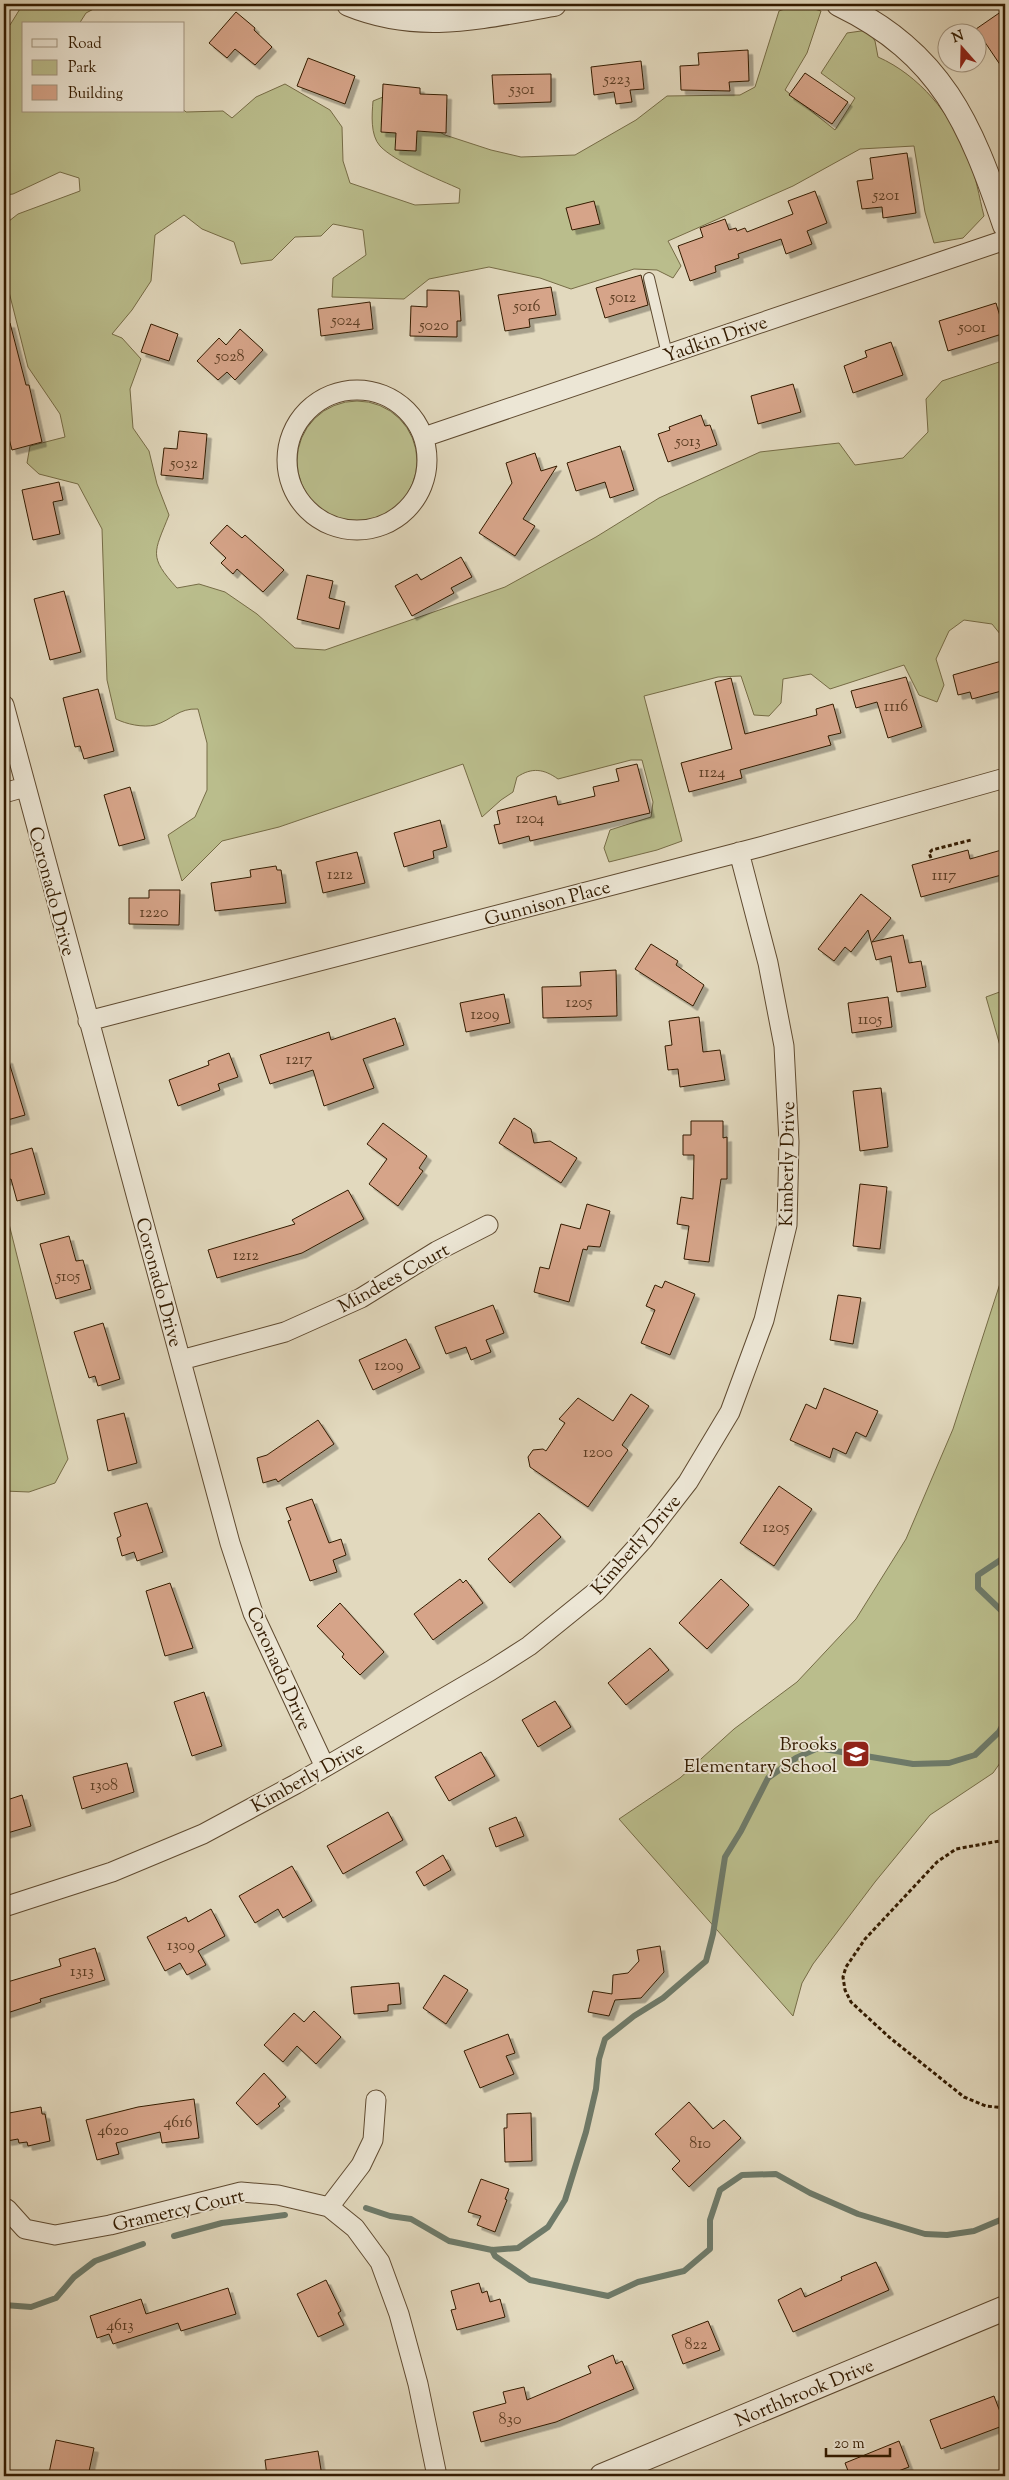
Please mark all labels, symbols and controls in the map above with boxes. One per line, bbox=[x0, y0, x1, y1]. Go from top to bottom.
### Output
legend bbox=[22, 22, 185, 112]
north arrow bbox=[936, 22, 986, 72]
text: N bbox=[950, 26, 967, 49]
text: Road bbox=[68, 34, 102, 55]
text: Park bbox=[68, 58, 97, 79]
house number: 5223 bbox=[603, 69, 630, 92]
house number: 5301 bbox=[508, 79, 535, 102]
text: Building bbox=[68, 84, 123, 105]
house number: 5201 bbox=[872, 185, 900, 208]
house number: 5012 bbox=[609, 287, 637, 310]
house number: 5016 bbox=[512, 296, 541, 319]
house number: 5024 bbox=[330, 310, 361, 333]
street label: Yadkin Drive bbox=[660, 310, 772, 371]
house number: 5020 bbox=[418, 315, 449, 338]
house number: 5001 bbox=[957, 317, 986, 340]
house number: 5028 bbox=[214, 346, 245, 369]
house number: 5013 bbox=[674, 431, 701, 454]
house number: 5032 bbox=[169, 453, 198, 476]
house number: 1116 bbox=[884, 696, 908, 719]
house number: 1124 bbox=[699, 762, 725, 785]
house number: 1204 bbox=[516, 808, 544, 831]
street label: Coronado Drive bbox=[20, 824, 81, 960]
house number: 1212 bbox=[327, 864, 353, 887]
house number: 1117 bbox=[932, 865, 956, 888]
street label: Gunnison Place bbox=[482, 875, 614, 934]
house number: 1220 bbox=[140, 902, 168, 925]
house number: 1205 bbox=[566, 992, 593, 1015]
house number: 1209 bbox=[470, 1004, 500, 1027]
house number: 1105 bbox=[858, 1009, 883, 1032]
house number: 1217 bbox=[286, 1049, 312, 1072]
street label: Kimberly Drive bbox=[774, 1101, 803, 1227]
street label: Coronado Drive bbox=[127, 1215, 188, 1351]
street label: Mindees Court bbox=[334, 1237, 455, 1321]
house number: 1212 bbox=[233, 1245, 259, 1268]
house number: 5105 bbox=[55, 1266, 81, 1289]
house number: 1209 bbox=[374, 1355, 404, 1378]
house number: 1200 bbox=[583, 1442, 613, 1465]
street label: Kimberly Drive bbox=[586, 1489, 688, 1602]
house number: 1205 bbox=[763, 1517, 790, 1540]
street label: Coronado Drive bbox=[238, 1603, 317, 1735]
place label: Brooks Elementary School bbox=[684, 1732, 837, 1781]
street label: Kimberly Drive bbox=[247, 1736, 370, 1820]
school or university icon: Brooks Elementary School bbox=[841, 1739, 871, 1769]
house number: 1308 bbox=[90, 1775, 118, 1798]
house number: 1309 bbox=[167, 1935, 195, 1958]
house number: 1313 bbox=[70, 1961, 94, 1984]
house number: 4616 bbox=[163, 2112, 193, 2135]
house number: 4620 bbox=[97, 2120, 129, 2143]
house number: 810 bbox=[689, 2133, 711, 2156]
street label: Gramercy Court bbox=[110, 2183, 247, 2240]
house number: 4613 bbox=[106, 2315, 134, 2338]
house number: 822 bbox=[685, 2334, 708, 2357]
street label: Northbrook Drive bbox=[731, 2353, 879, 2435]
house number: 830 bbox=[499, 2409, 521, 2432]
scale bar bbox=[826, 2425, 890, 2457]
text: 20 m bbox=[834, 2434, 865, 2455]

